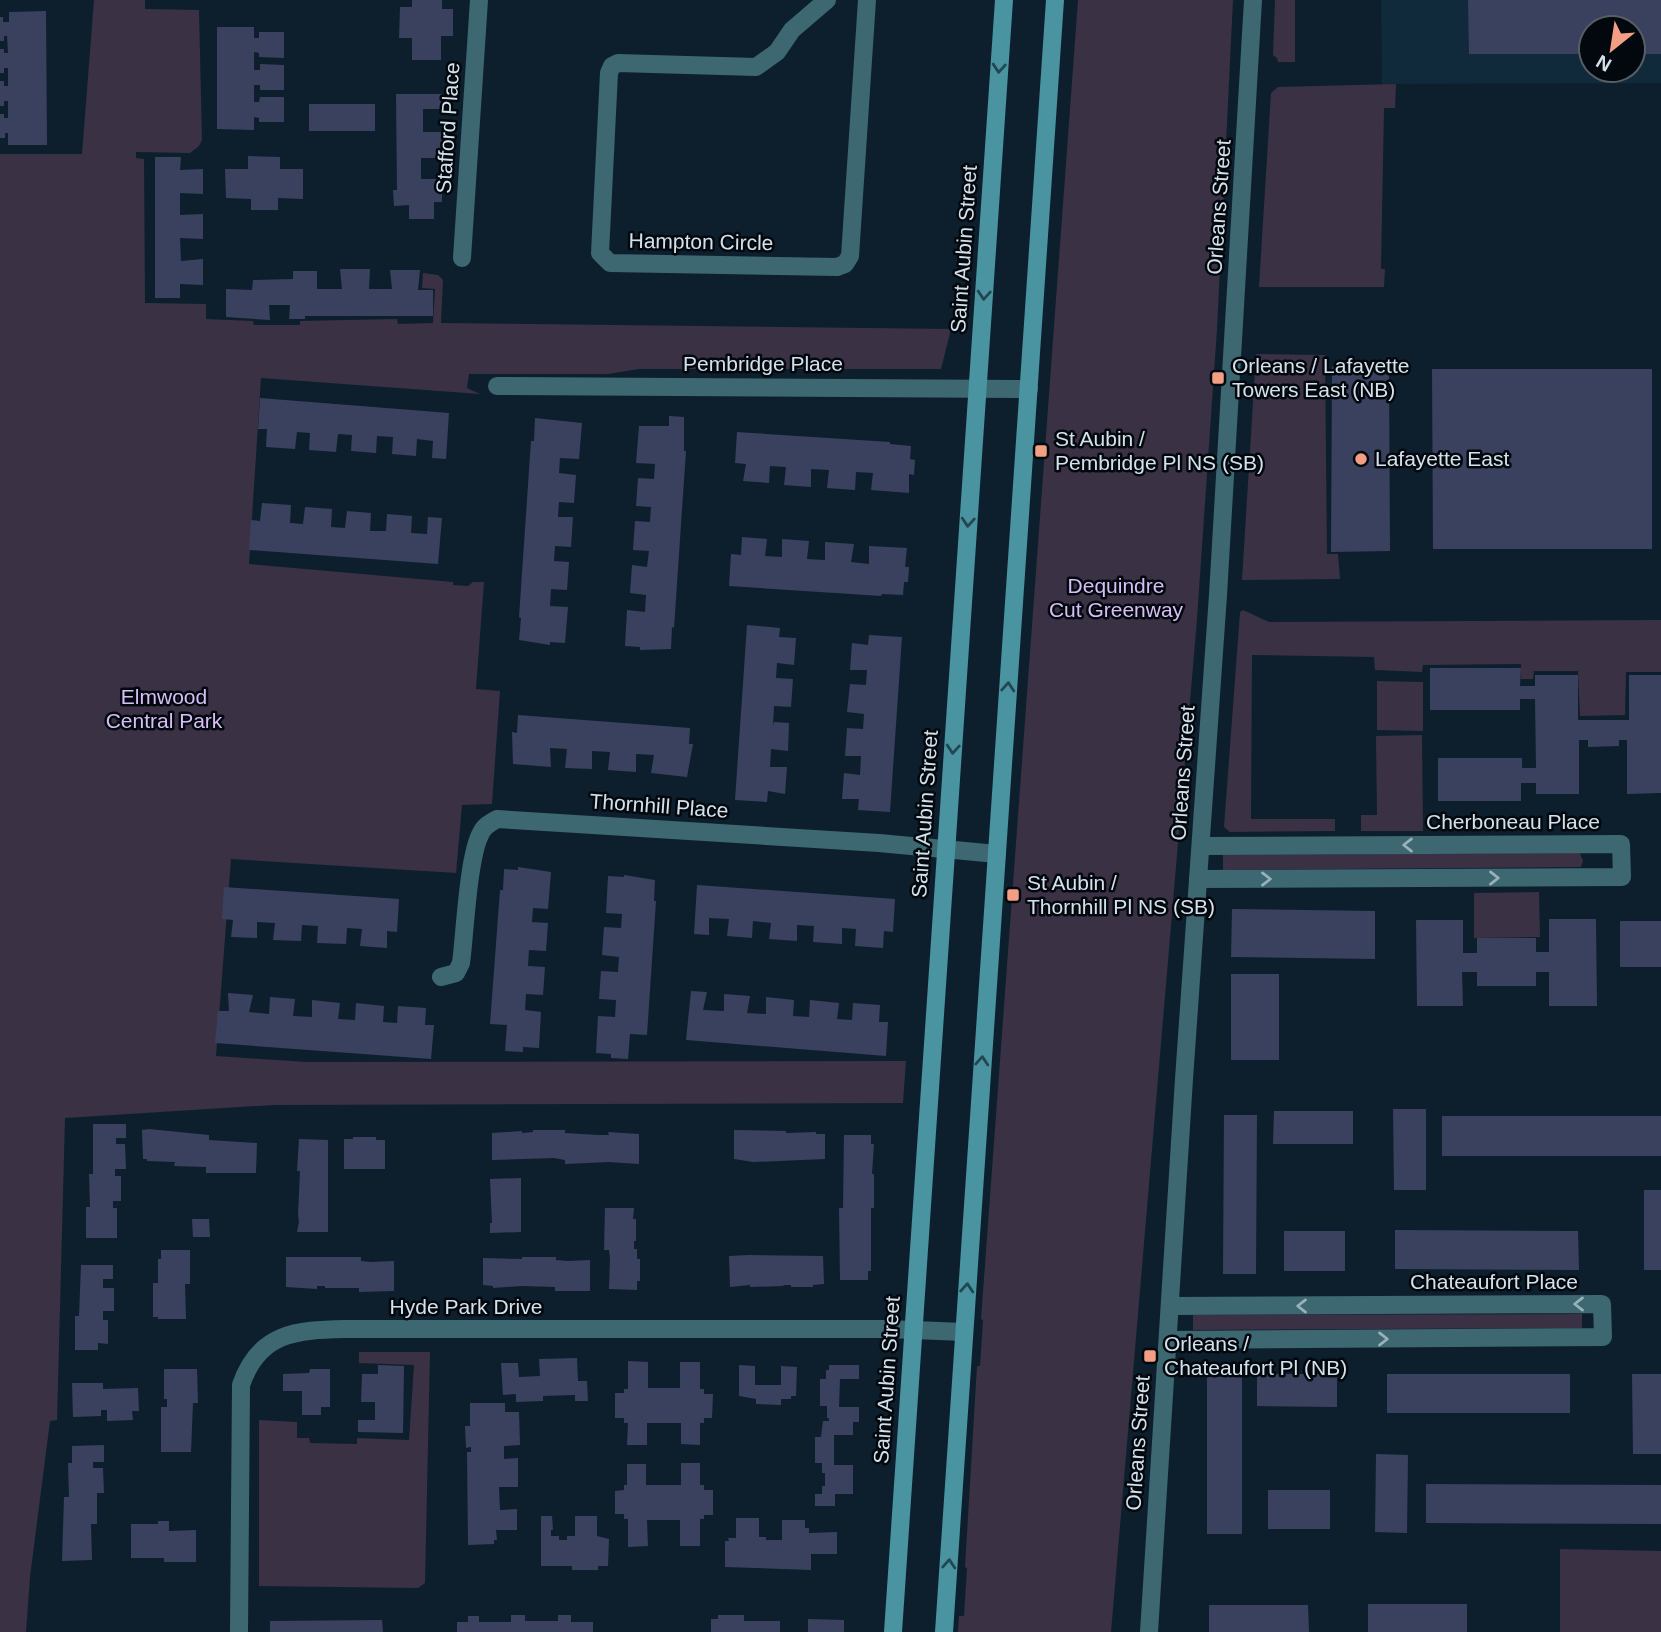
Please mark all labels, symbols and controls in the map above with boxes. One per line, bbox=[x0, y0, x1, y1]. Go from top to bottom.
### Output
north arrow bbox=[1577, 14, 1647, 84]
text: N bbox=[1593, 51, 1615, 76]
street label: Stafford Place bbox=[431, 62, 464, 194]
one-way arrow bbox=[992, 63, 1007, 74]
street label: Orleans Street bbox=[1202, 138, 1235, 275]
street label: Saint Aubin Street bbox=[946, 164, 981, 334]
street label: Hampton Circle bbox=[628, 229, 774, 254]
one-way arrow bbox=[977, 290, 992, 301]
street label: Pembridge Place bbox=[683, 352, 843, 375]
place label: Orleans / Lafayette Towers East (NB) bbox=[1232, 354, 1409, 401]
marker: Orleans / Lafayette Towers East (NB) bbox=[1210, 370, 1226, 386]
place label: St Aubin / Pembridge Pl NS (SB) bbox=[1055, 427, 1264, 474]
marker: St Aubin / Pembridge Pl NS (SB) bbox=[1033, 443, 1049, 459]
place label: Lafayette East bbox=[1375, 447, 1509, 470]
marker: Lafayette East bbox=[1353, 451, 1369, 467]
one-way arrow bbox=[961, 517, 976, 528]
park label: Dequindre Cut Greenway bbox=[1049, 574, 1184, 621]
one-way arrow bbox=[1000, 682, 1015, 693]
park label: Elmwood Central Park bbox=[106, 685, 223, 732]
street label: Orleans Street bbox=[1166, 704, 1199, 841]
street label: Saint Aubin Street bbox=[907, 729, 942, 899]
one-way arrow bbox=[946, 744, 961, 755]
street label: Thornhill Place bbox=[589, 789, 729, 822]
street label: Cherboneau Place bbox=[1426, 810, 1600, 833]
one-way arrow bbox=[1402, 837, 1413, 853]
one-way arrow bbox=[1489, 870, 1500, 886]
place label: St Aubin / Thornhill Pl NS (SB) bbox=[1027, 871, 1215, 918]
one-way arrow bbox=[1261, 872, 1272, 887]
marker: St Aubin / Thornhill Pl NS (SB) bbox=[1005, 887, 1021, 903]
one-way arrow bbox=[974, 1055, 989, 1066]
street label: Chateaufort Place bbox=[1410, 1270, 1578, 1293]
one-way arrow bbox=[959, 1282, 974, 1293]
street label: Hyde Park Drive bbox=[390, 1295, 542, 1318]
street label: Saint Aubin Street bbox=[869, 1295, 904, 1465]
one-way arrow bbox=[1573, 1296, 1583, 1312]
one-way arrow bbox=[1296, 1298, 1307, 1313]
one-way arrow bbox=[1378, 1331, 1389, 1346]
place label: Orleans / Chateaufort Pl (NB) bbox=[1164, 1332, 1347, 1379]
marker: Orleans / Chateaufort Pl (NB) bbox=[1142, 1348, 1158, 1364]
street label: Orleans Street bbox=[1121, 1374, 1154, 1511]
one-way arrow bbox=[941, 1558, 956, 1569]

